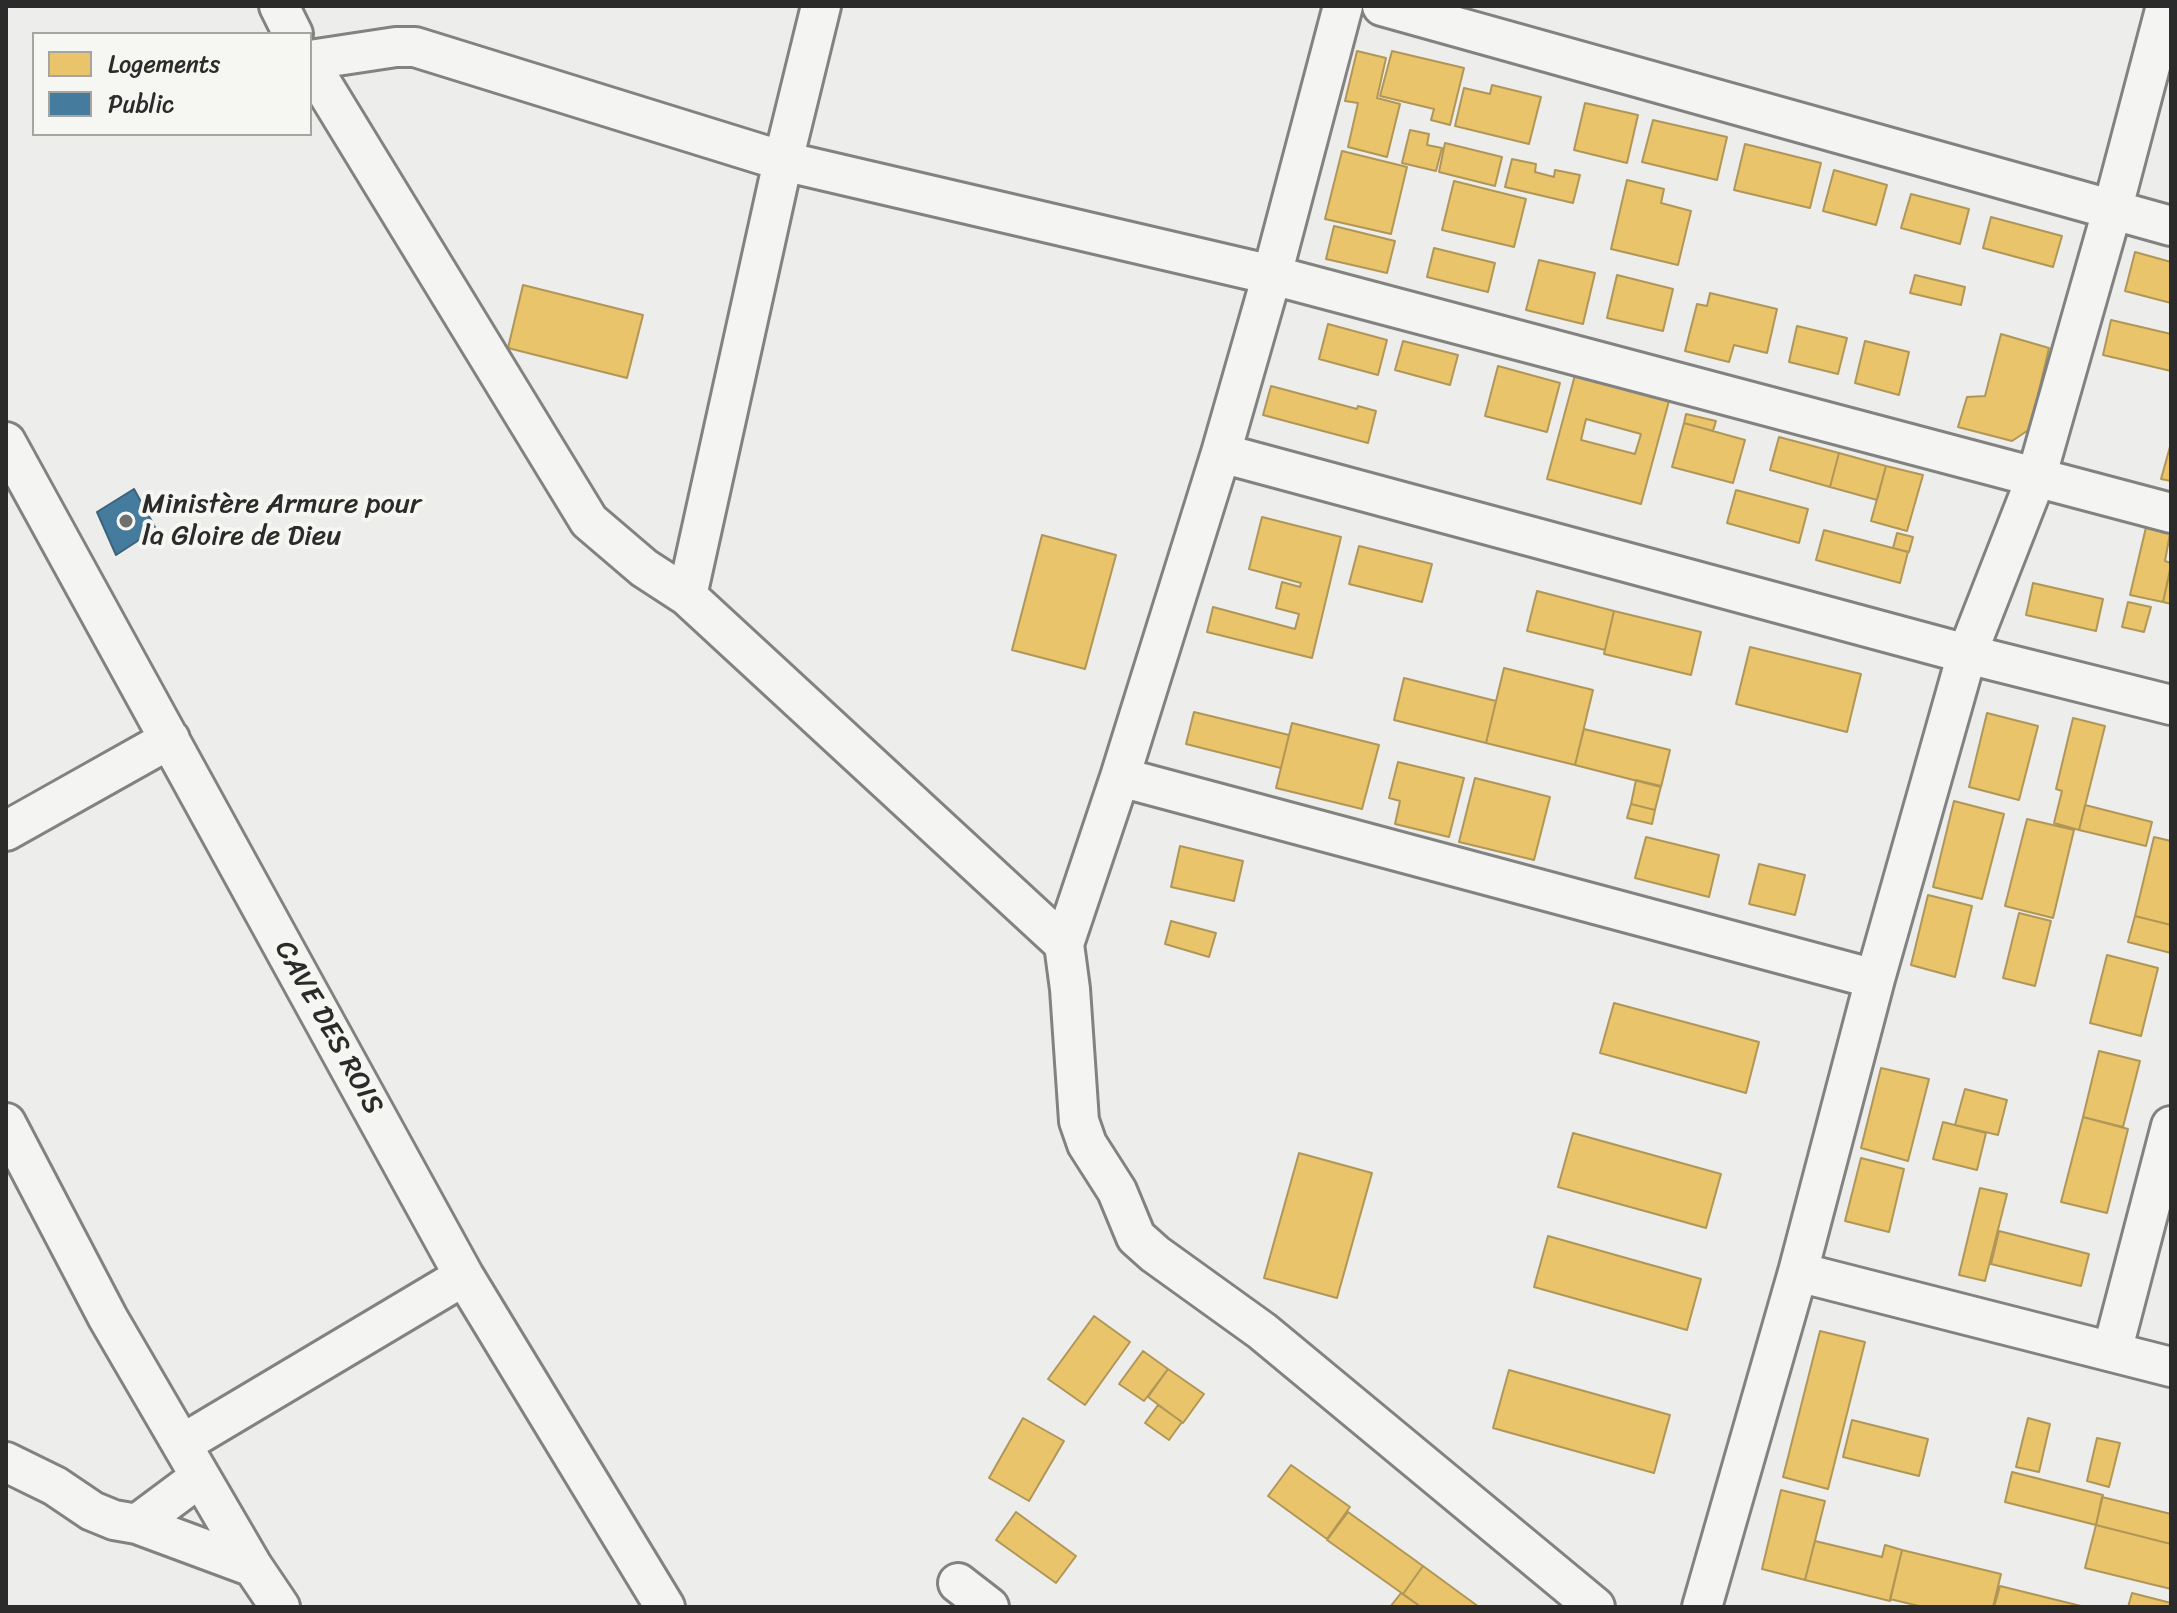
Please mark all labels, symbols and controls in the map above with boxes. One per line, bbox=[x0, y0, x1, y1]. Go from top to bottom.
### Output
legend bbox=[32, 32, 312, 136]
text: Logements bbox=[108, 43, 220, 85]
text: Public bbox=[108, 83, 174, 125]
place label: Ministère Armure pour la Gloire de Dieu bbox=[142, 488, 421, 554]
marker: Ministère Armure pour la Gloire de Dieu bbox=[117, 512, 135, 530]
street label: CAVE DES ROIS bbox=[266, 935, 390, 1121]

